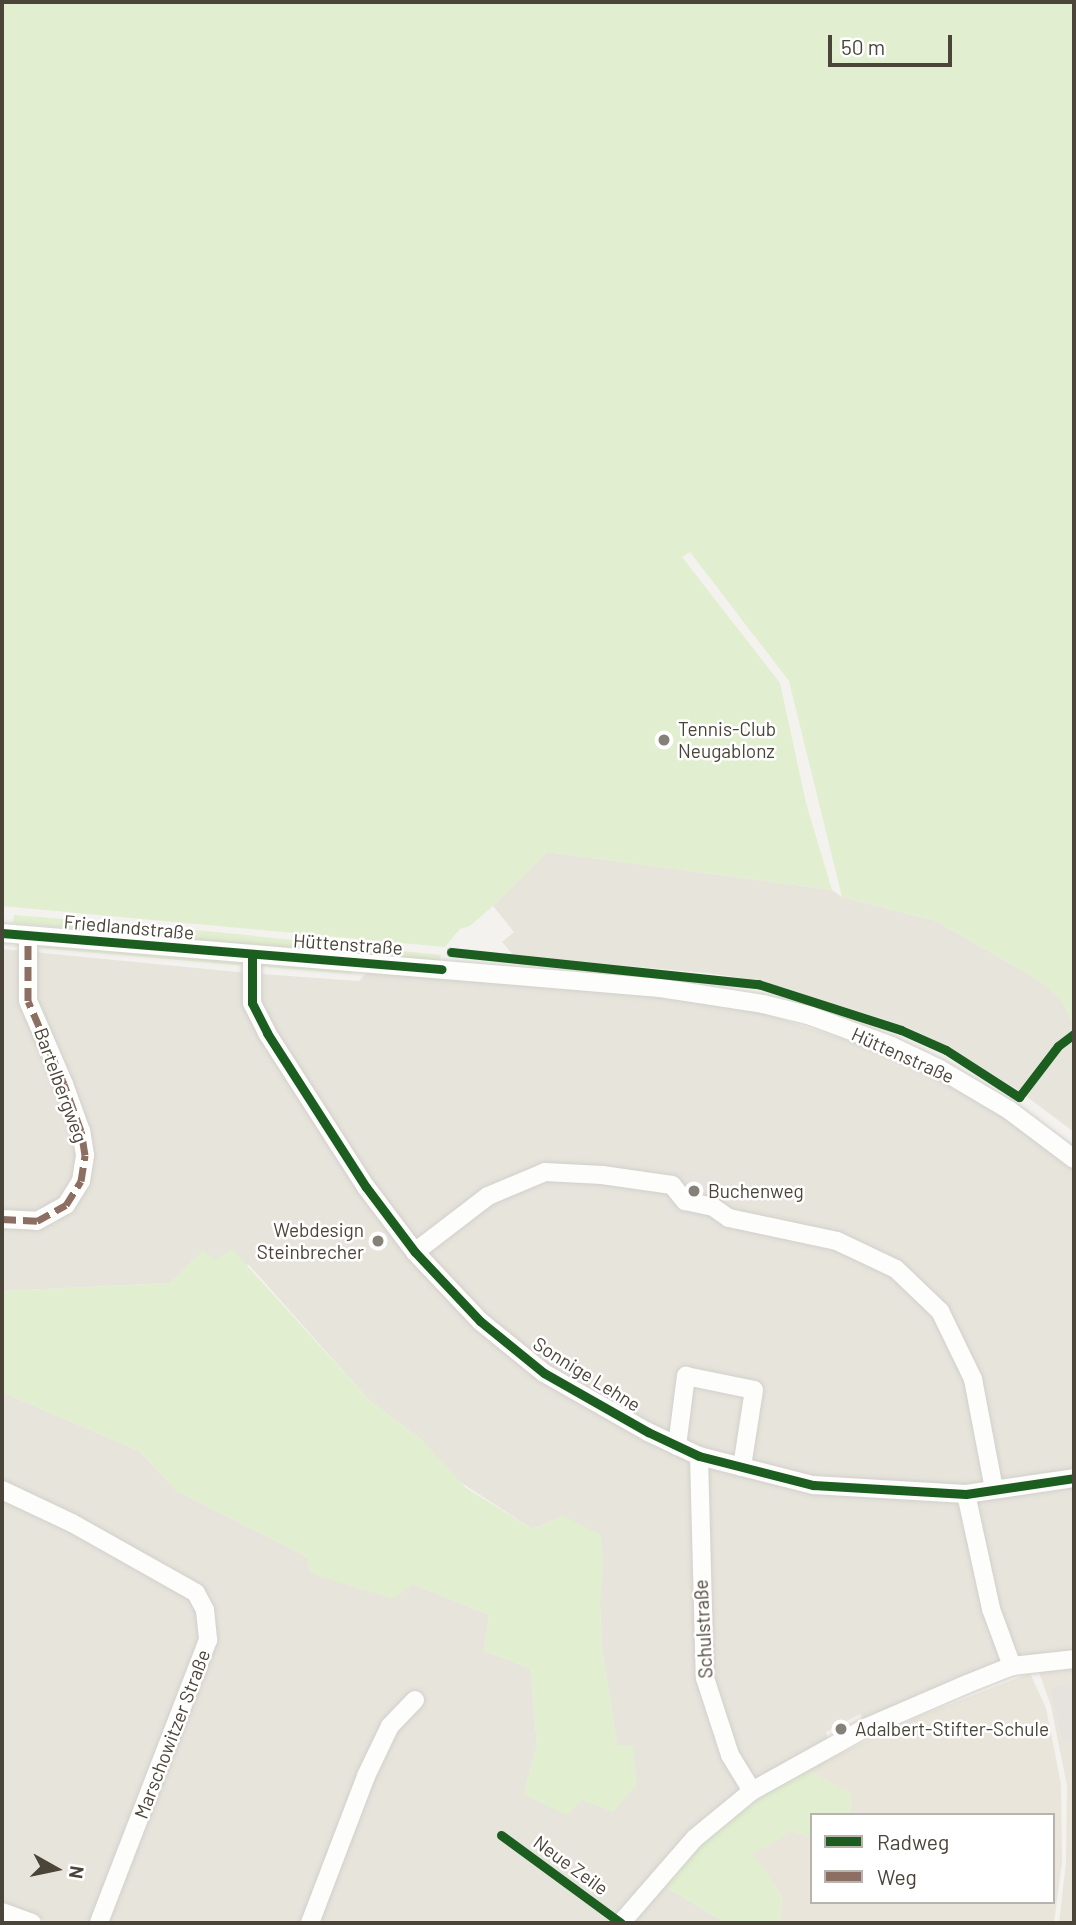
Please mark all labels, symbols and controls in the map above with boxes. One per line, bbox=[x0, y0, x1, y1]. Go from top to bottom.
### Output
scale bar bbox=[831, 21, 955, 65]
text: 50 m bbox=[841, 34, 885, 59]
place label: Tennis-Club Neugablonz bbox=[678, 718, 776, 762]
marker: Tennis-Club Neugablonz bbox=[656, 732, 672, 748]
street label: Friedlandstraße bbox=[63, 910, 195, 944]
street label: Hüttenstraße bbox=[292, 929, 404, 959]
street label: Hüttenstraße bbox=[848, 1022, 958, 1088]
street label: Bartelbergweg bbox=[30, 1024, 92, 1146]
place label: Buchenweg bbox=[708, 1180, 804, 1202]
marker: Buchenweg bbox=[686, 1183, 702, 1199]
place label: Webdesign Steinbrecher bbox=[257, 1219, 364, 1263]
marker: Webdesign Steinbrecher bbox=[370, 1233, 386, 1249]
street label: Sonnige Lehne bbox=[529, 1332, 645, 1416]
street label: Schulstraße bbox=[689, 1579, 717, 1679]
street label: Marschowitzer Straße bbox=[129, 1646, 215, 1822]
place label: Adalbert-Stifter-Schule bbox=[855, 1718, 1049, 1740]
marker: Adalbert-Stifter-Schule bbox=[833, 1721, 849, 1737]
legend bbox=[810, 1813, 1055, 1904]
text: Radweg bbox=[877, 1829, 949, 1854]
street label: Neue Zeile bbox=[529, 1830, 613, 1900]
north arrow bbox=[21, 1834, 91, 1904]
text: N bbox=[65, 1864, 90, 1880]
text: Weg bbox=[877, 1864, 917, 1889]

